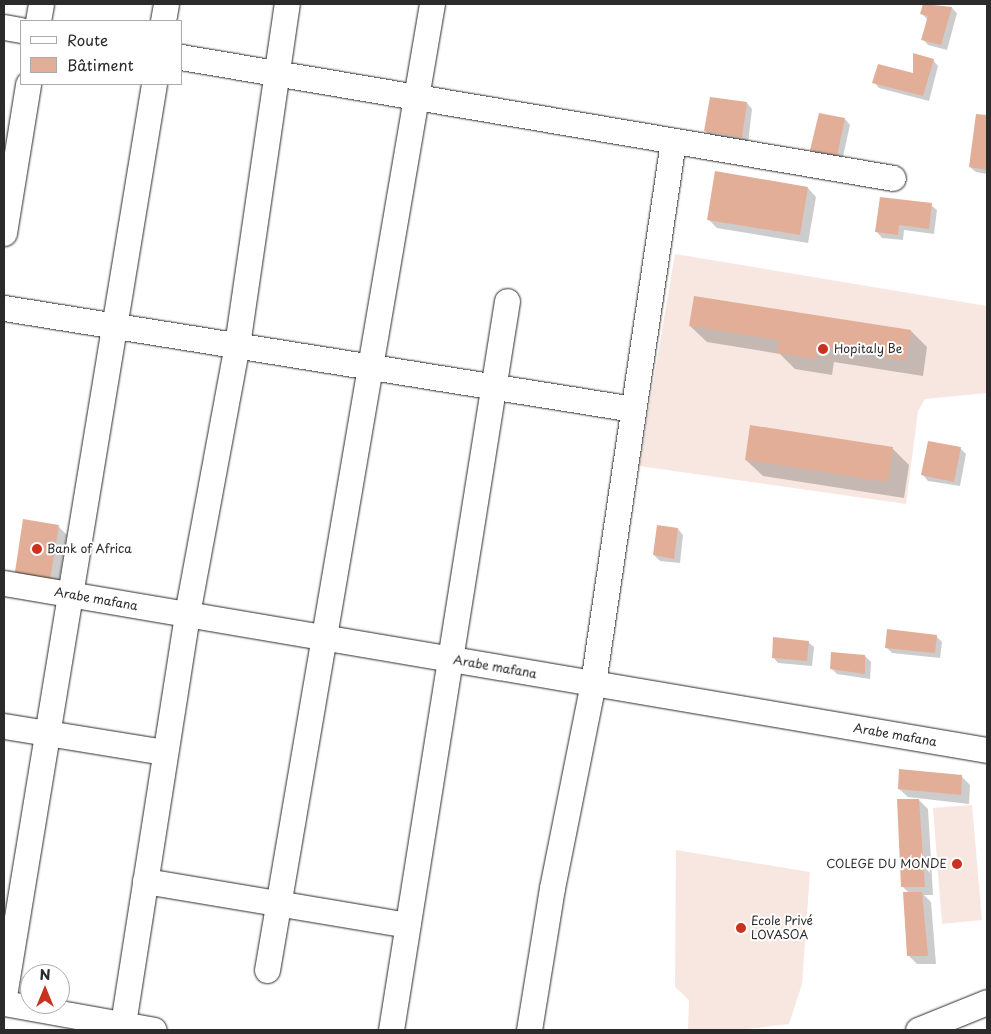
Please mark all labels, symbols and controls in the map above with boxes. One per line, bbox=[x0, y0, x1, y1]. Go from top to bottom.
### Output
legend bbox=[20, 20, 182, 85]
text: Route bbox=[67, 28, 108, 51]
text: Bâtiment bbox=[67, 53, 134, 76]
marker: Hopitaly Be bbox=[816, 342, 830, 356]
place label: Hopitaly Be bbox=[834, 342, 902, 356]
place label: Bank of Africa bbox=[47, 542, 133, 556]
marker: Bank of Africa bbox=[31, 543, 43, 555]
street label: Arabe mafana bbox=[53, 585, 139, 613]
street label: Arabe mafana bbox=[452, 653, 538, 681]
street label: Arabe mafana bbox=[852, 721, 938, 749]
place label: COLEGE DU MONDE bbox=[824, 857, 947, 871]
marker: COLEGE DU MONDE bbox=[951, 858, 963, 870]
place label: Ecole Privé LOVASOA bbox=[751, 914, 813, 942]
marker: Ecole Privé LOVASOA bbox=[735, 922, 747, 934]
north arrow bbox=[20, 964, 70, 1014]
text: N bbox=[39, 964, 51, 985]

